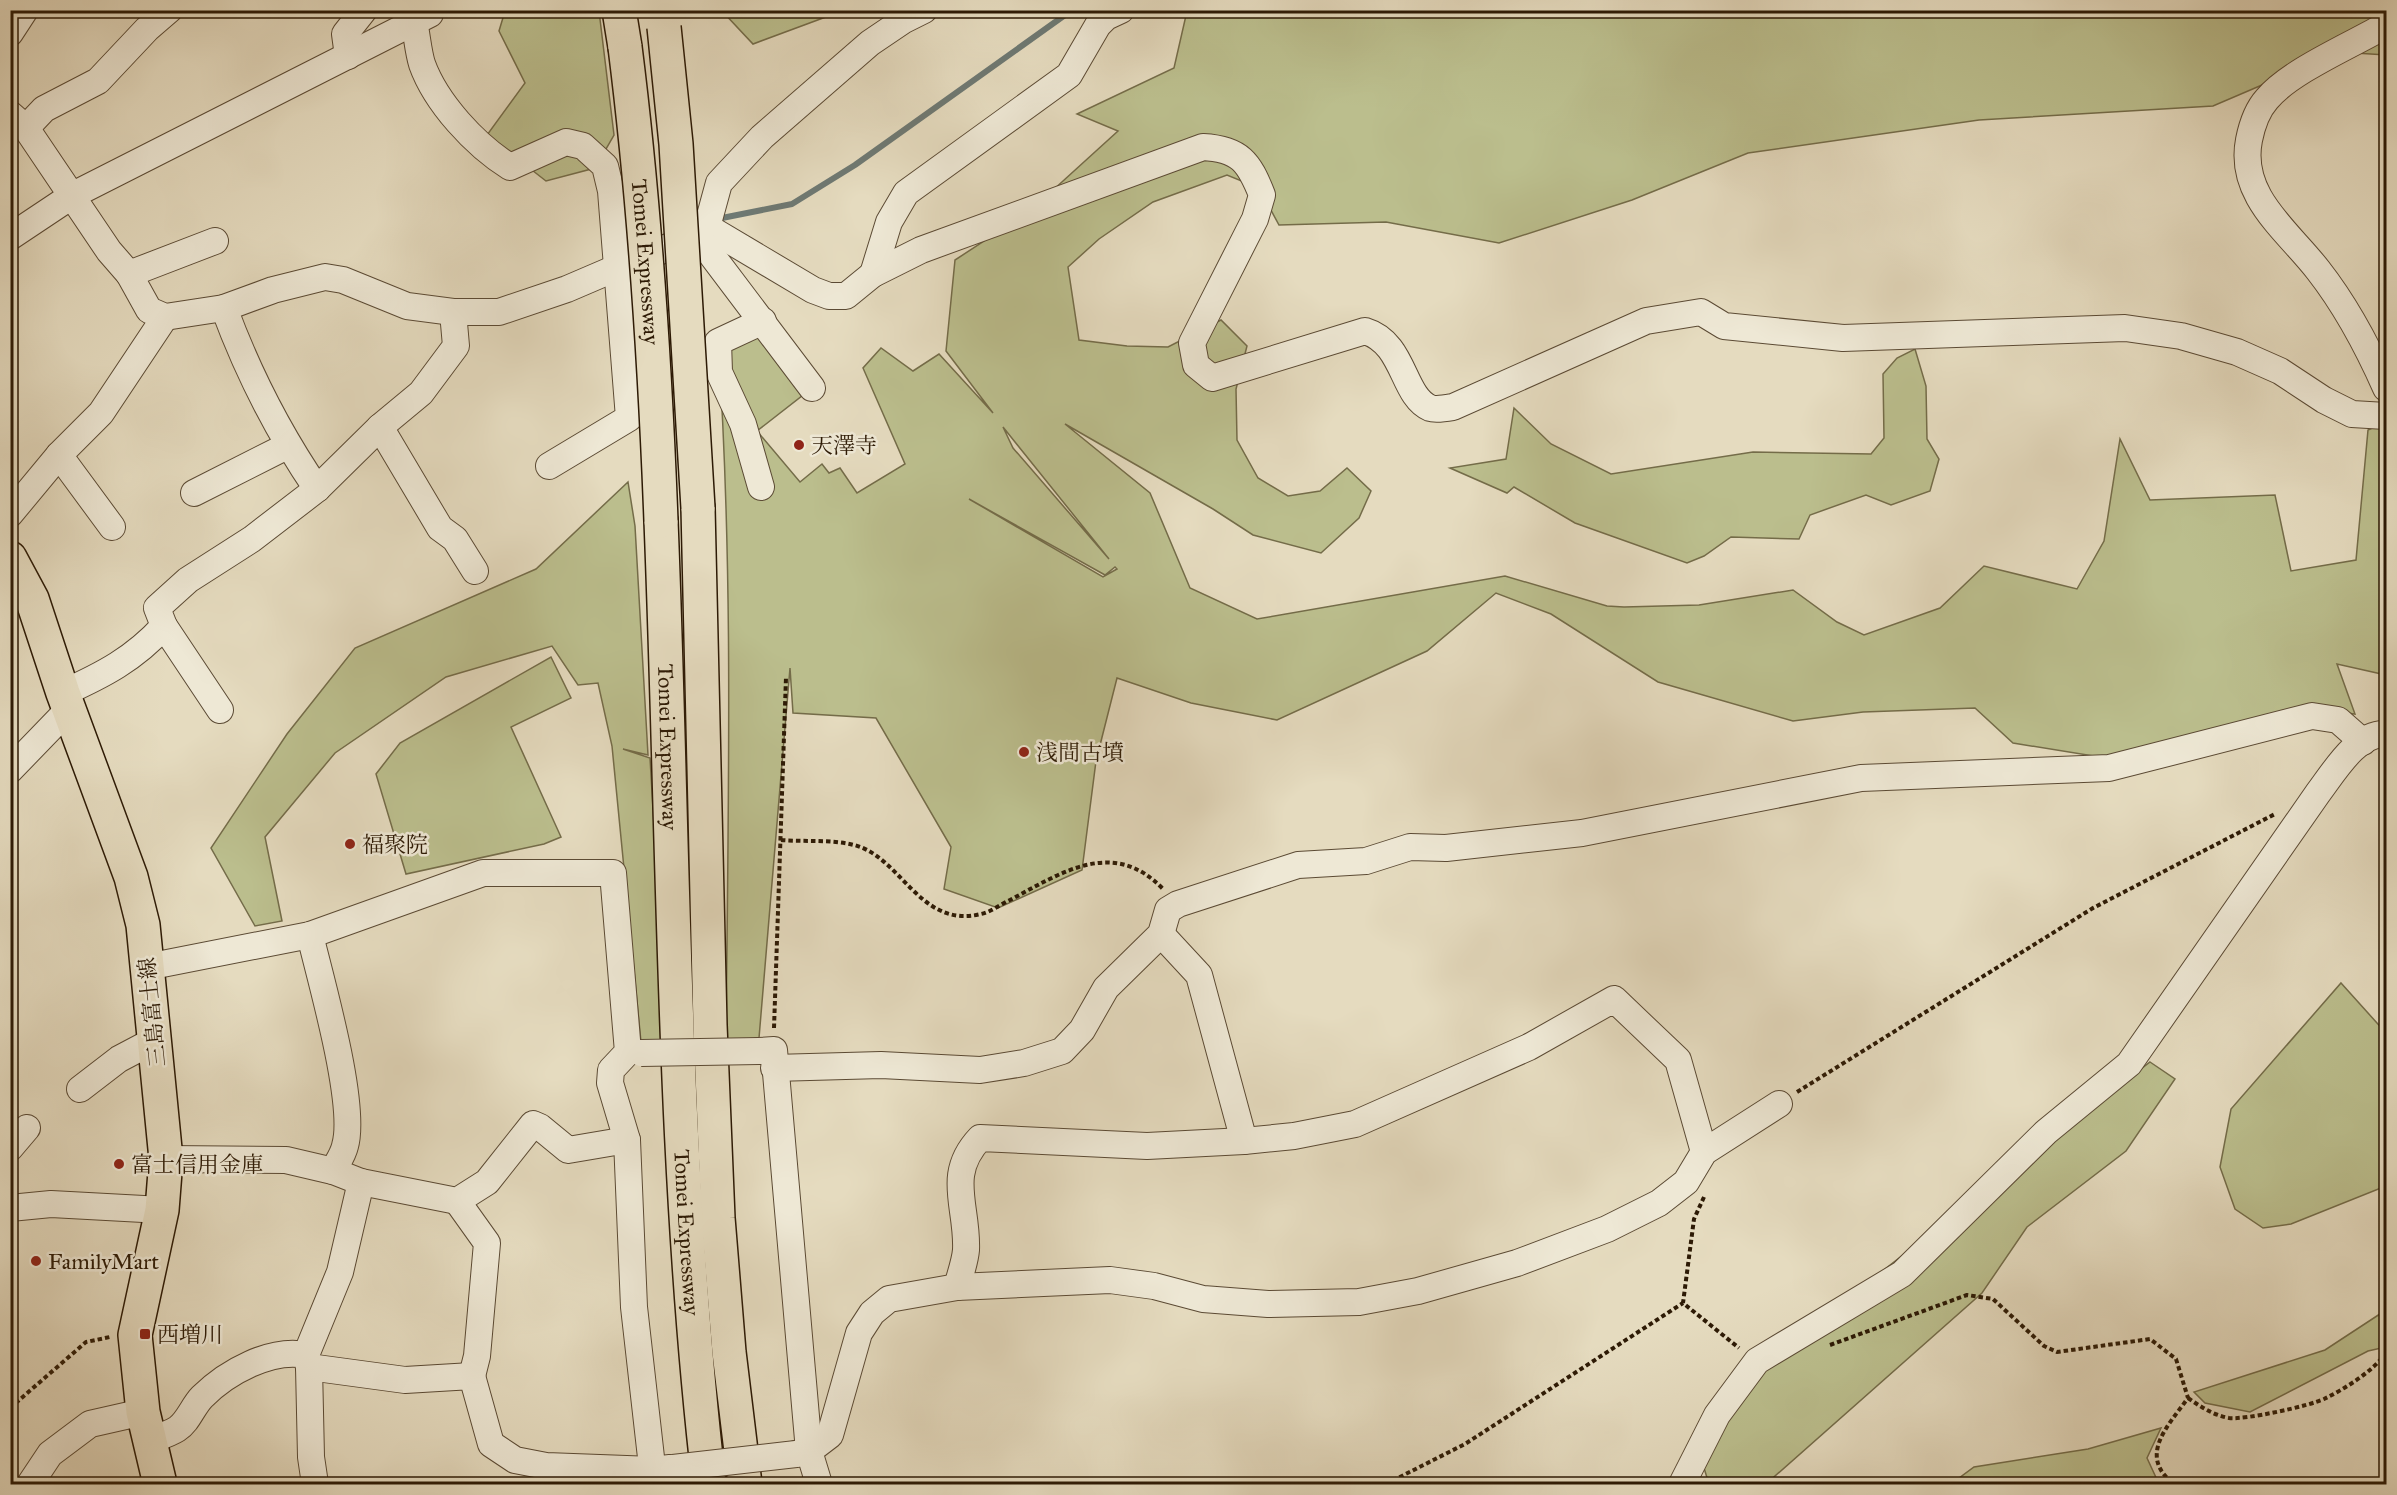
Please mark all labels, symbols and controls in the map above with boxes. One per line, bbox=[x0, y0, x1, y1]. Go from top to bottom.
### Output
street label: Tomei Expressway bbox=[626, 178, 666, 346]
place label: 天澤寺 bbox=[811, 432, 877, 459]
marker: 天澤寺 bbox=[792, 438, 806, 452]
street label: Tomei Expressway bbox=[652, 663, 684, 831]
place label: 浅間古墳 bbox=[1036, 739, 1124, 766]
marker: 浅間古墳 bbox=[1017, 745, 1031, 759]
place label: 福聚院 bbox=[362, 831, 428, 858]
marker: 福聚院 bbox=[343, 837, 357, 851]
street label: 三島富士線 bbox=[133, 956, 171, 1068]
street label: Tomei Expressway bbox=[669, 1149, 706, 1317]
place label: 富士信用金庫 bbox=[131, 1151, 263, 1178]
marker: 富士信用金庫 bbox=[112, 1157, 126, 1171]
place label: FamilyMart bbox=[48, 1248, 159, 1275]
marker: FamilyMart bbox=[29, 1254, 43, 1268]
place label: 西増川 bbox=[157, 1321, 223, 1348]
marker: 西増川 bbox=[138, 1327, 152, 1341]

